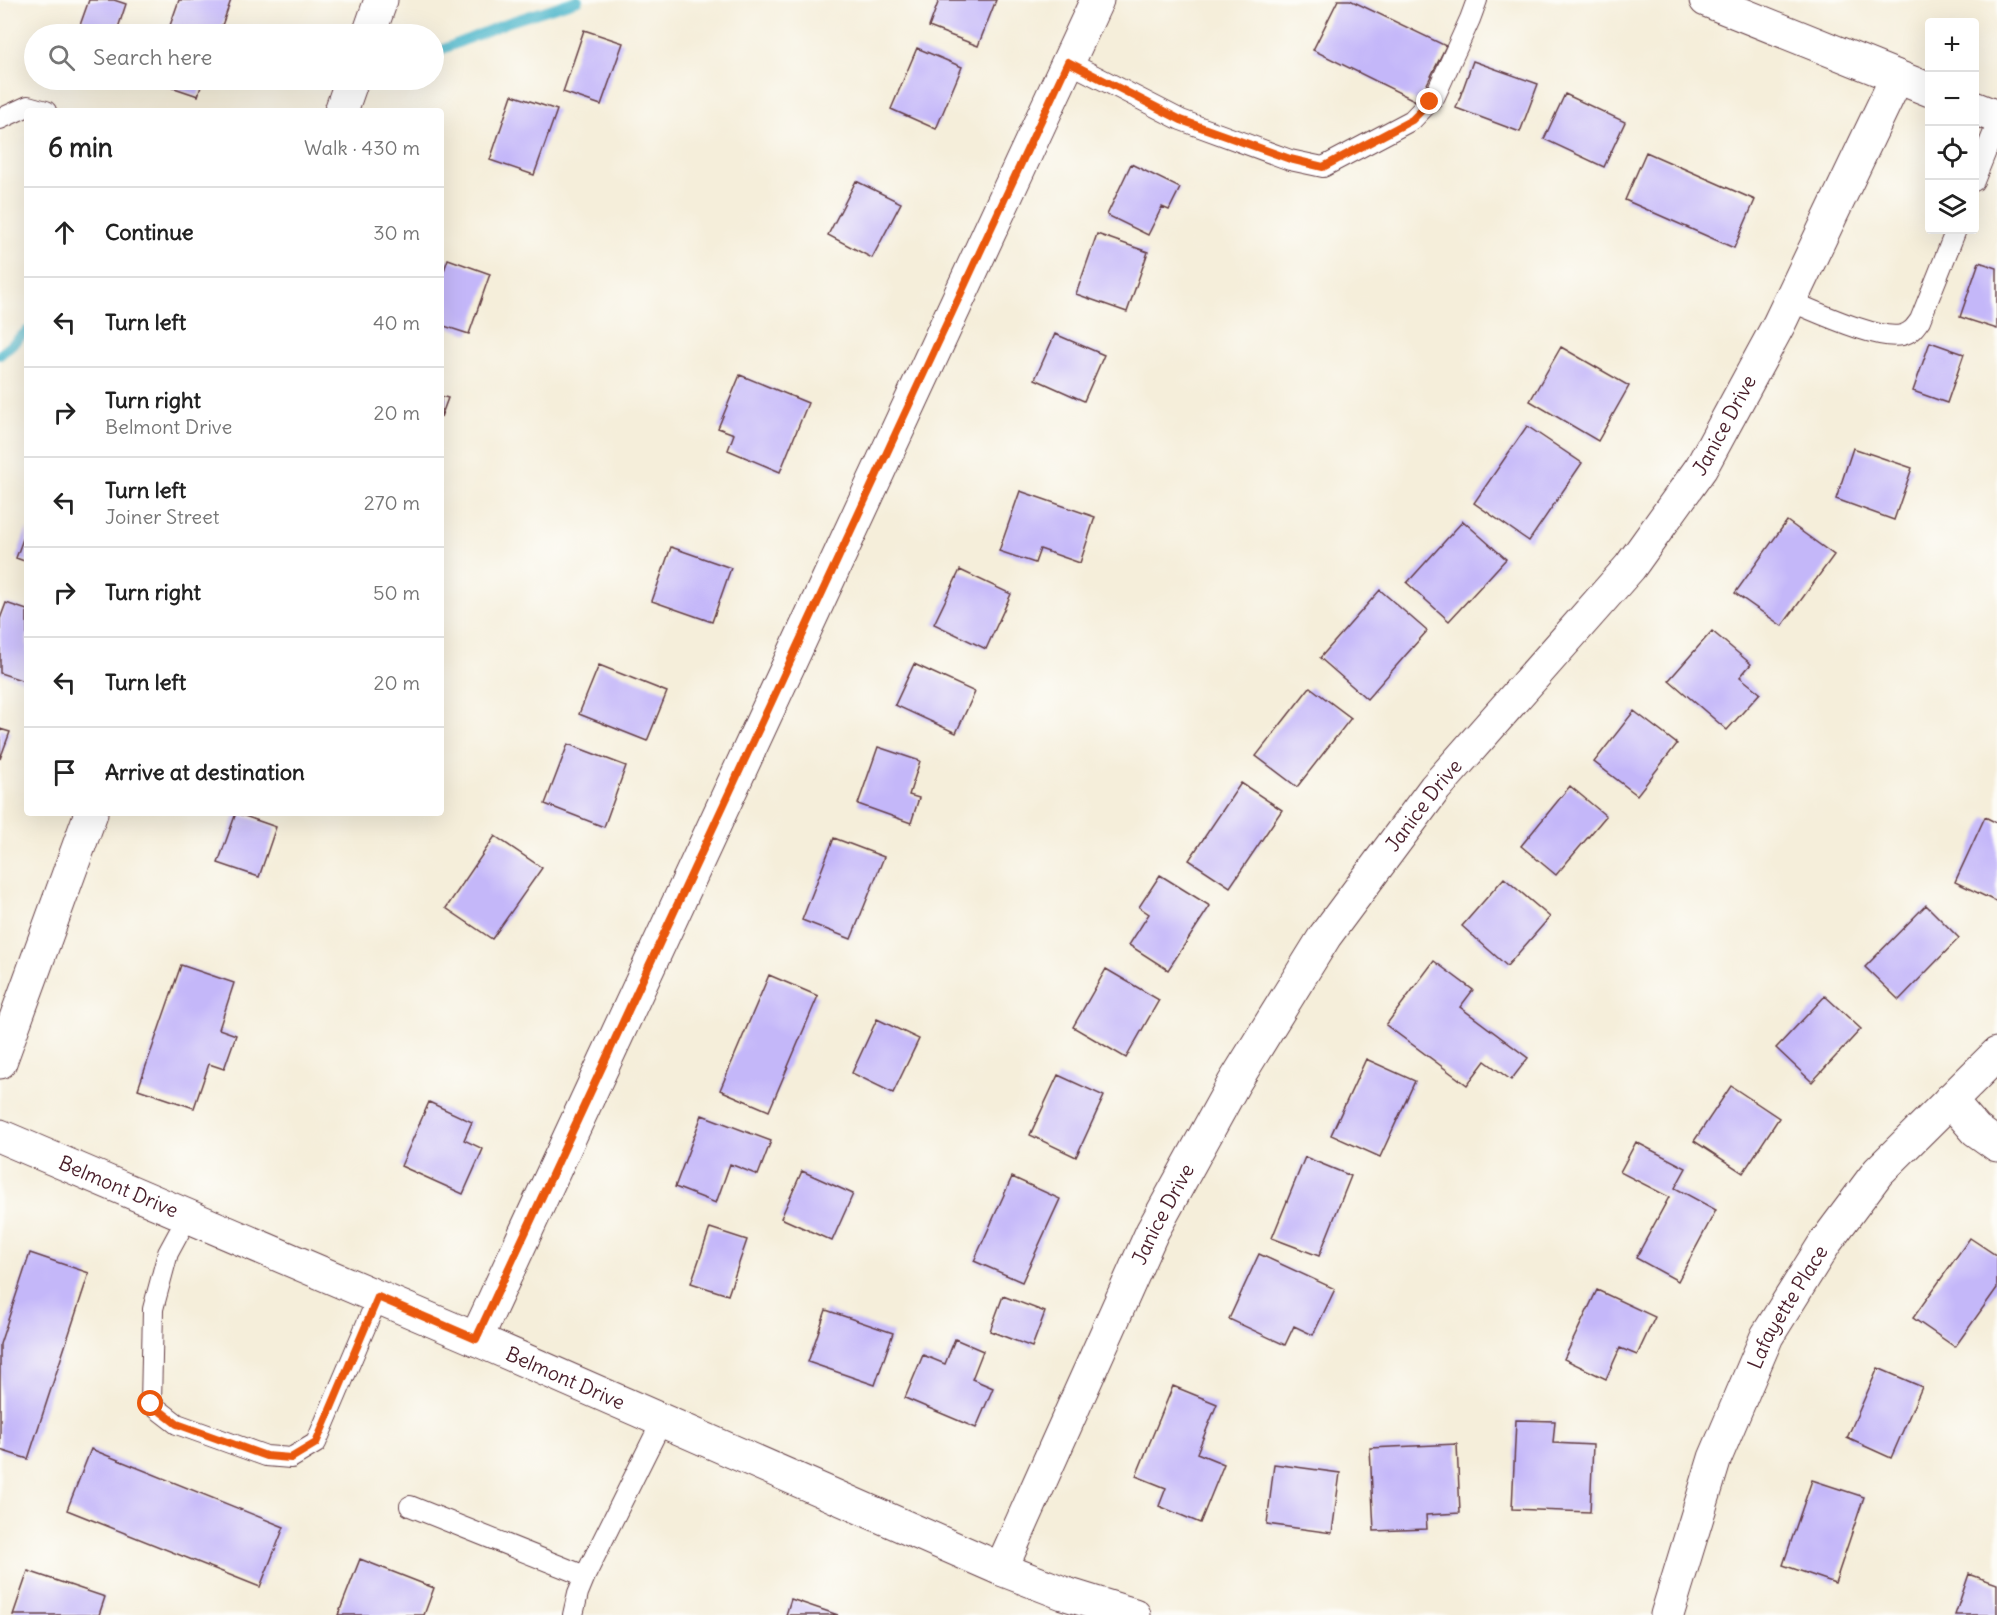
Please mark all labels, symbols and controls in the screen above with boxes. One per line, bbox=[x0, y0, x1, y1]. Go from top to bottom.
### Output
map controls bbox=[1925, 18, 1979, 234]
button: + bbox=[1925, 18, 1979, 72]
search box bbox=[24, 24, 444, 90]
icon: search bbox=[45, 41, 78, 74]
text: Search here bbox=[93, 43, 212, 71]
button: − bbox=[1925, 72, 1979, 126]
route end bbox=[1416, 88, 1442, 114]
button: locate bbox=[1925, 126, 1979, 180]
text: 6 min bbox=[48, 131, 113, 164]
text: Walk · 430 m bbox=[304, 135, 420, 160]
button: layers bbox=[1925, 180, 1979, 234]
icon: ahead bbox=[48, 216, 81, 249]
text: Continue bbox=[105, 218, 194, 246]
text: 30 m bbox=[373, 220, 420, 245]
icon: left bbox=[48, 306, 81, 339]
text: Turn left bbox=[105, 308, 186, 336]
text: 40 m bbox=[373, 310, 420, 335]
street label: Janice Drive bbox=[1687, 370, 1761, 480]
text: Turn right bbox=[105, 386, 201, 414]
icon: right bbox=[48, 396, 81, 429]
text: 20 m bbox=[374, 400, 420, 425]
text: Belmont Drive bbox=[105, 414, 232, 439]
text: Turn left bbox=[105, 476, 186, 504]
icon: left bbox=[48, 486, 81, 519]
text: 270 m bbox=[364, 490, 420, 515]
text: Joiner Street bbox=[105, 504, 220, 529]
icon: right bbox=[48, 576, 81, 609]
text: Turn right bbox=[105, 578, 201, 606]
text: 50 m bbox=[373, 580, 420, 605]
icon: left bbox=[48, 666, 81, 699]
text: Turn left bbox=[105, 668, 186, 696]
text: 20 m bbox=[374, 670, 420, 695]
street label: Janice Drive bbox=[1379, 754, 1467, 856]
icon: arrive bbox=[48, 756, 81, 789]
text: Arrive at destination bbox=[105, 758, 305, 786]
street label: Belmont Drive bbox=[55, 1150, 182, 1223]
street label: Janice Drive bbox=[1126, 1159, 1199, 1268]
street label: Lafayette Place bbox=[1742, 1240, 1833, 1372]
street label: Belmont Drive bbox=[502, 1341, 629, 1415]
route start bbox=[137, 1390, 163, 1416]

